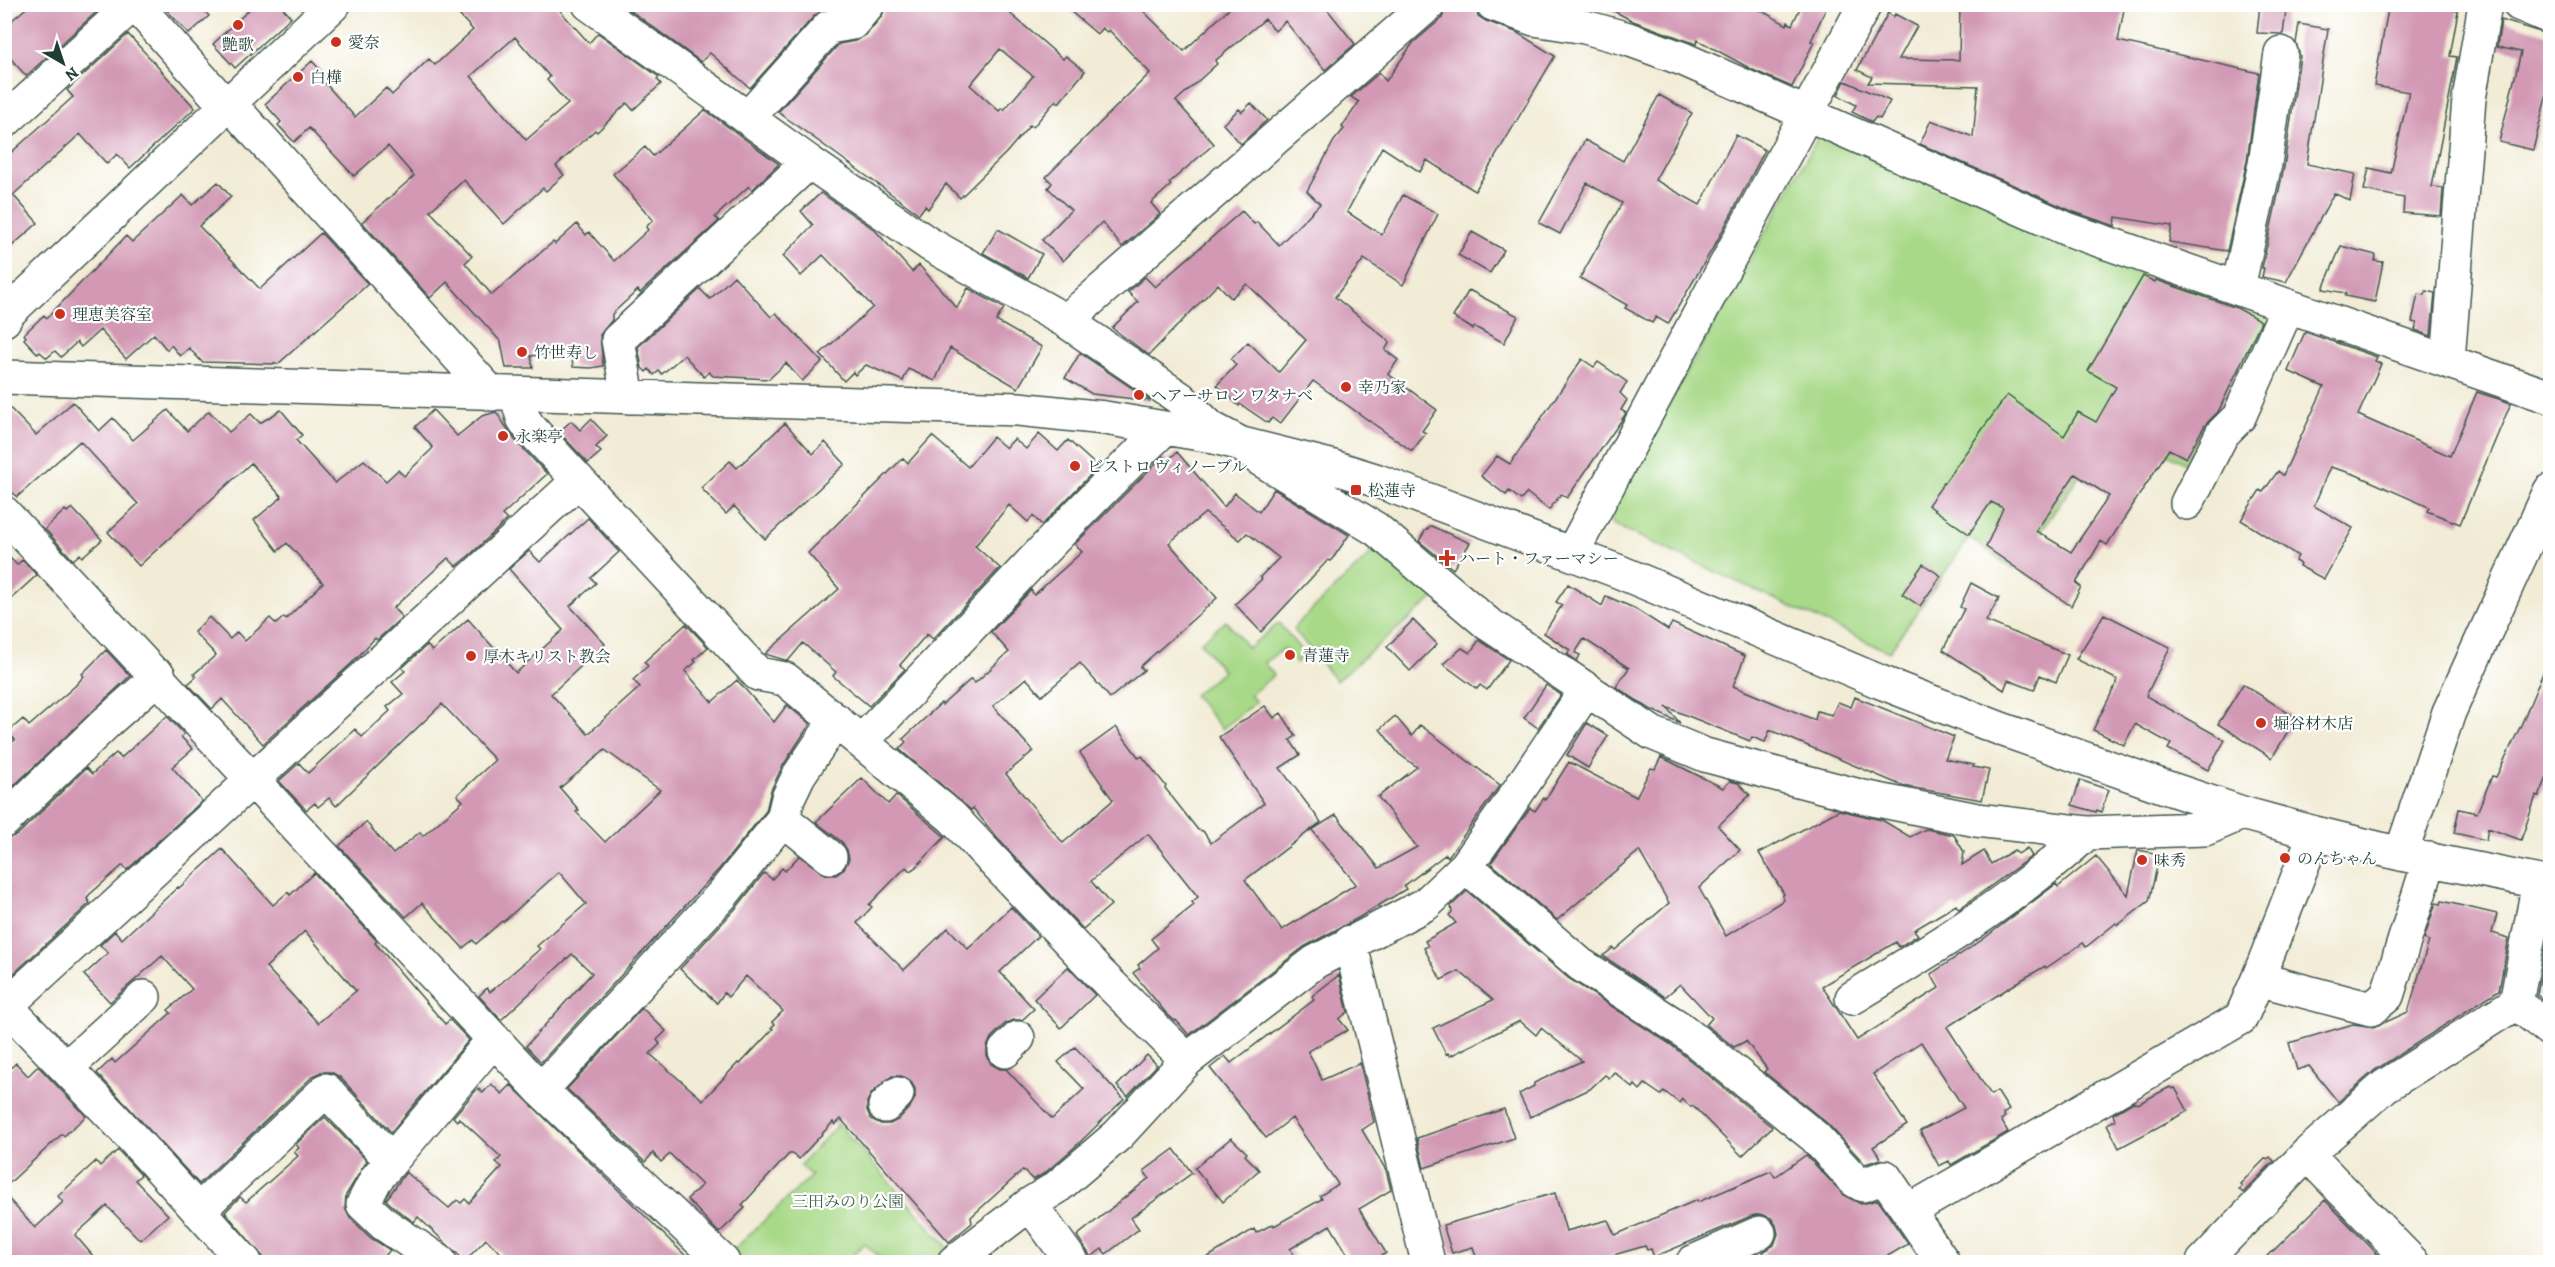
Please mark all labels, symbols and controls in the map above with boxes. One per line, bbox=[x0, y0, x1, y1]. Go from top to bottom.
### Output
marker: 艶歌 bbox=[231, 18, 245, 32]
place label: 愛奈 bbox=[348, 32, 380, 54]
north arrow bbox=[33, 33, 93, 93]
place label: 艶歌 bbox=[222, 34, 254, 56]
marker: 愛奈 bbox=[329, 35, 343, 49]
text: N bbox=[60, 62, 83, 86]
place label: 白樺 bbox=[310, 67, 342, 89]
marker: 白樺 bbox=[291, 70, 305, 84]
place label: 理恵美容室 bbox=[72, 304, 152, 326]
marker: 理恵美容室 bbox=[53, 307, 67, 321]
place label: 竹世寿し bbox=[534, 342, 598, 364]
marker: 竹世寿し bbox=[515, 345, 529, 359]
place label: 幸乃家 bbox=[1358, 377, 1406, 399]
marker: 幸乃家 bbox=[1339, 380, 1353, 394]
place label: ヘアーサロン ワタナベ bbox=[1151, 385, 1313, 407]
marker: ヘアーサロン ワタナベ bbox=[1132, 388, 1146, 402]
place label: 永楽亭 bbox=[515, 426, 563, 448]
marker: 永楽亭 bbox=[496, 429, 510, 443]
place label: ビストロ ヴィノーブル bbox=[1087, 456, 1247, 478]
marker: ビストロ ヴィノーブル bbox=[1068, 459, 1082, 473]
place label: 松蓮寺 bbox=[1368, 480, 1416, 502]
marker: 松蓮寺 bbox=[1349, 483, 1363, 497]
place label: ハート・ファーマシー bbox=[1459, 548, 1619, 570]
marker: ハート・ファーマシー bbox=[1440, 551, 1454, 565]
place label: 青蓮寺 bbox=[1302, 645, 1350, 667]
place label: 厚木キリスト教会 bbox=[483, 646, 611, 668]
marker: 青蓮寺 bbox=[1283, 648, 1297, 662]
marker: 厚木キリスト教会 bbox=[464, 649, 478, 663]
place label: 堀谷材木店 bbox=[2273, 713, 2353, 735]
marker: 堀谷材木店 bbox=[2254, 716, 2268, 730]
place label: のんちゃん bbox=[2297, 848, 2377, 870]
place label: 味秀 bbox=[2154, 850, 2186, 872]
marker: のんちゃん bbox=[2278, 851, 2292, 865]
marker: 味秀 bbox=[2135, 853, 2149, 867]
park label: 三田みのり公園 bbox=[792, 1191, 904, 1213]

